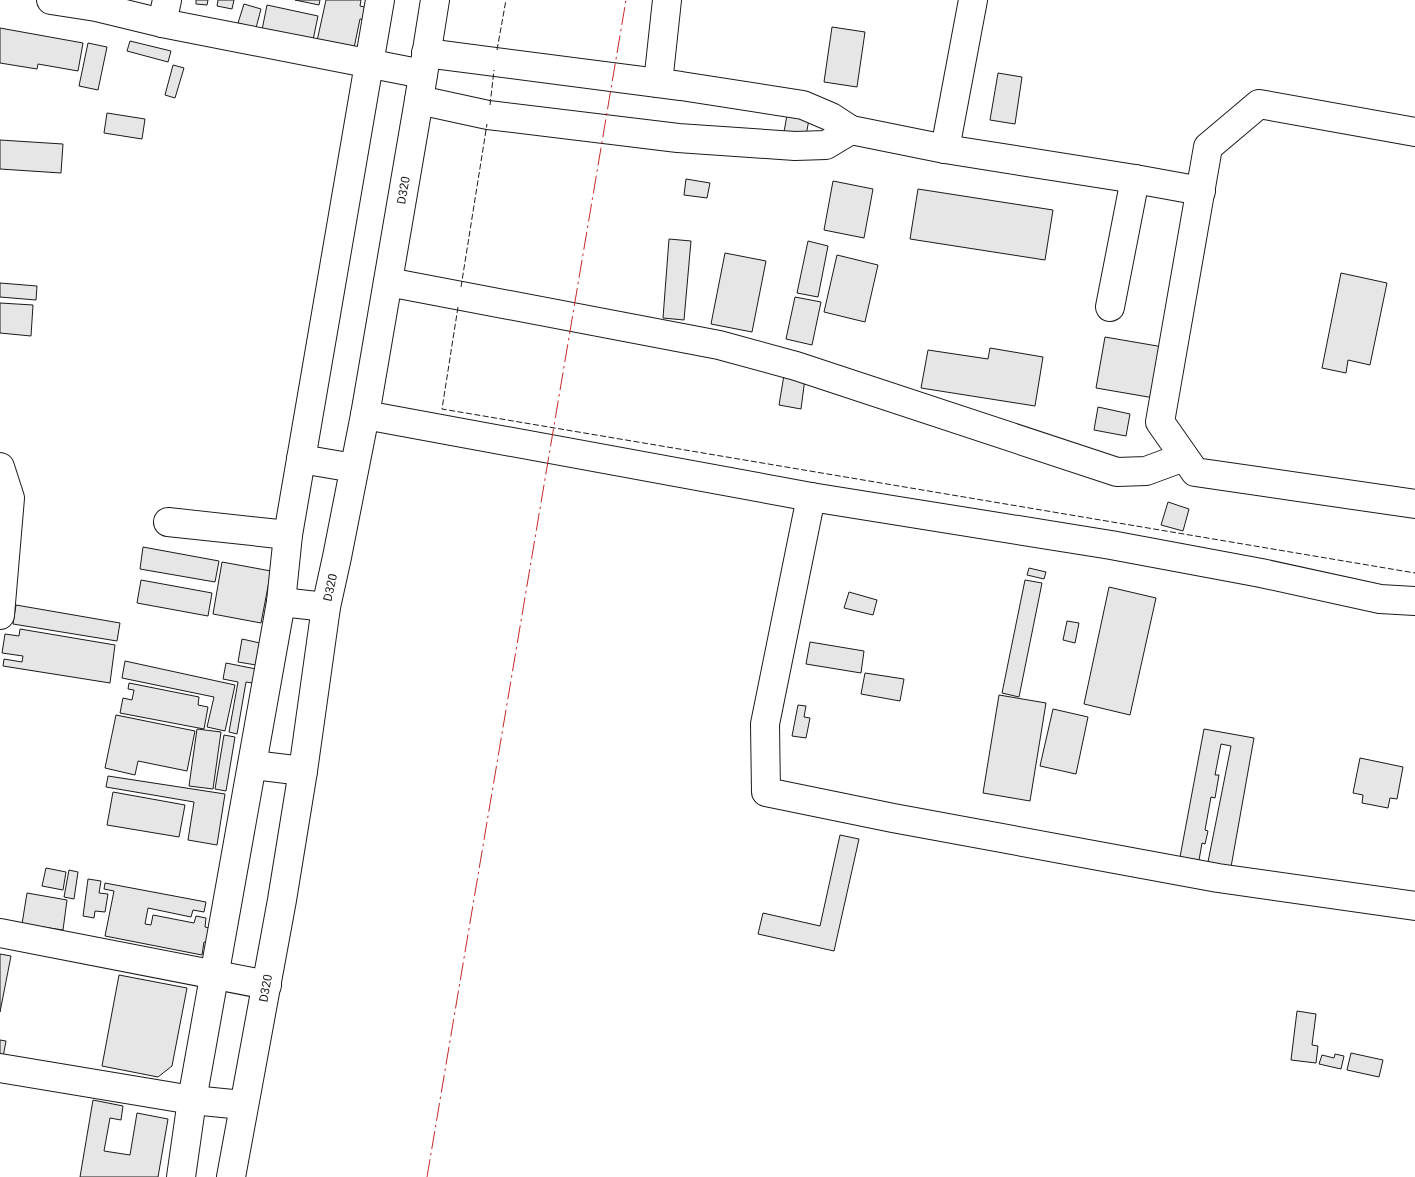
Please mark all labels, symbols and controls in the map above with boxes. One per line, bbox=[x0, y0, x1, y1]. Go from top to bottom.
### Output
street label: D320 bbox=[394, 175, 413, 205]
street label: D320 bbox=[320, 572, 340, 603]
street label: D320 bbox=[256, 973, 275, 1003]

